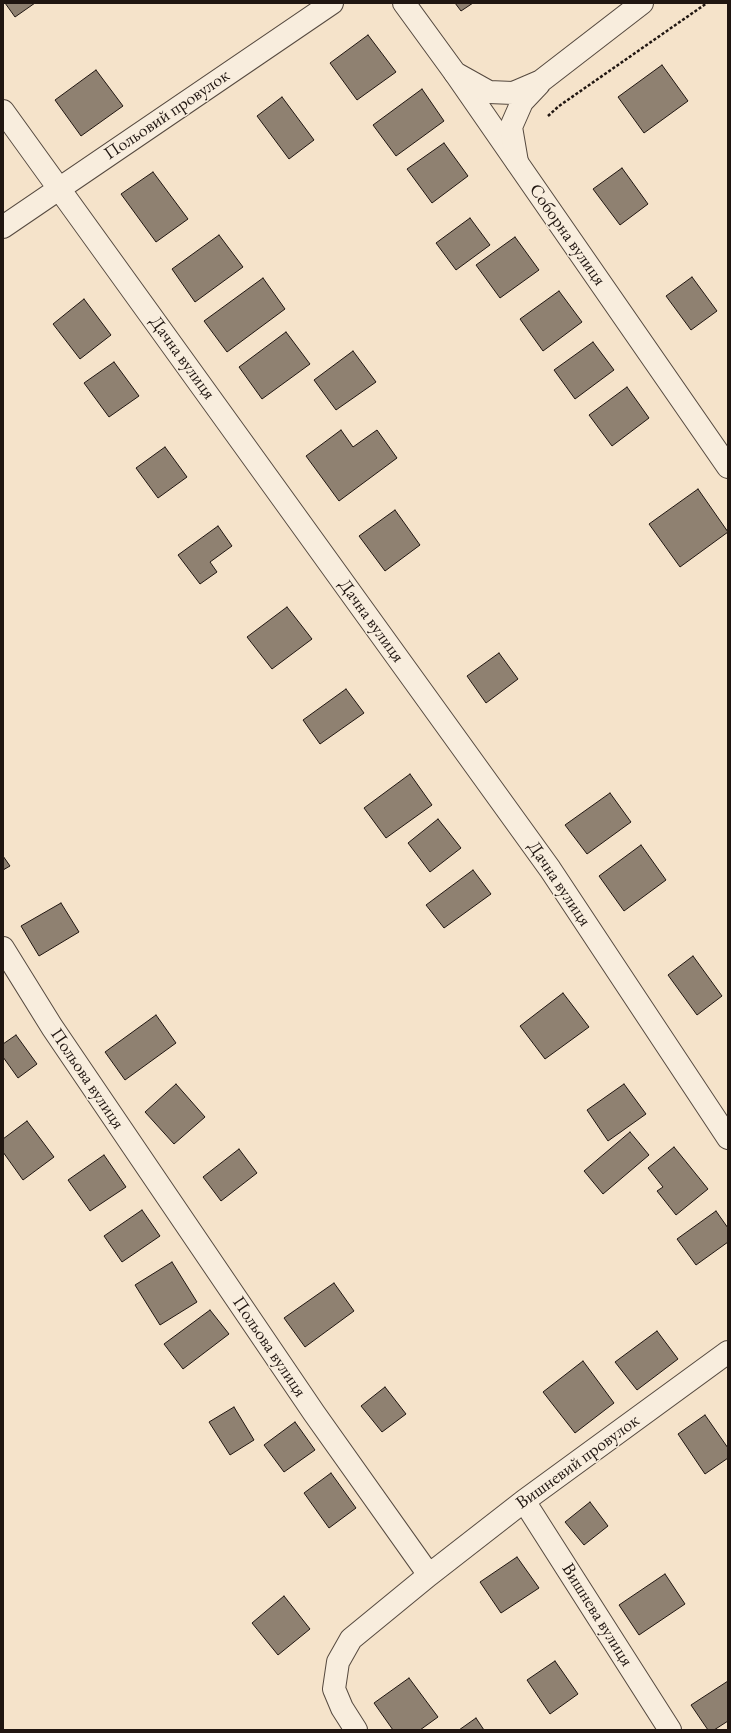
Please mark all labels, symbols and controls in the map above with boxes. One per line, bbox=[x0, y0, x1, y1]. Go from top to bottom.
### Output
street label: Польовий провулок bbox=[100, 65, 234, 165]
street label: Соборна вулиця bbox=[524, 180, 610, 290]
street label: Дачна вулиця bbox=[144, 312, 220, 404]
street label: Дачна вулиця bbox=[333, 575, 409, 667]
street label: Дачна вулиця bbox=[523, 837, 595, 931]
street label: Польова вулиця bbox=[45, 1025, 129, 1133]
street label: Польова вулиця bbox=[227, 1293, 311, 1401]
street label: Вишневий провулок bbox=[512, 1410, 644, 1514]
street label: Вишнева вулиця bbox=[557, 1559, 637, 1671]

